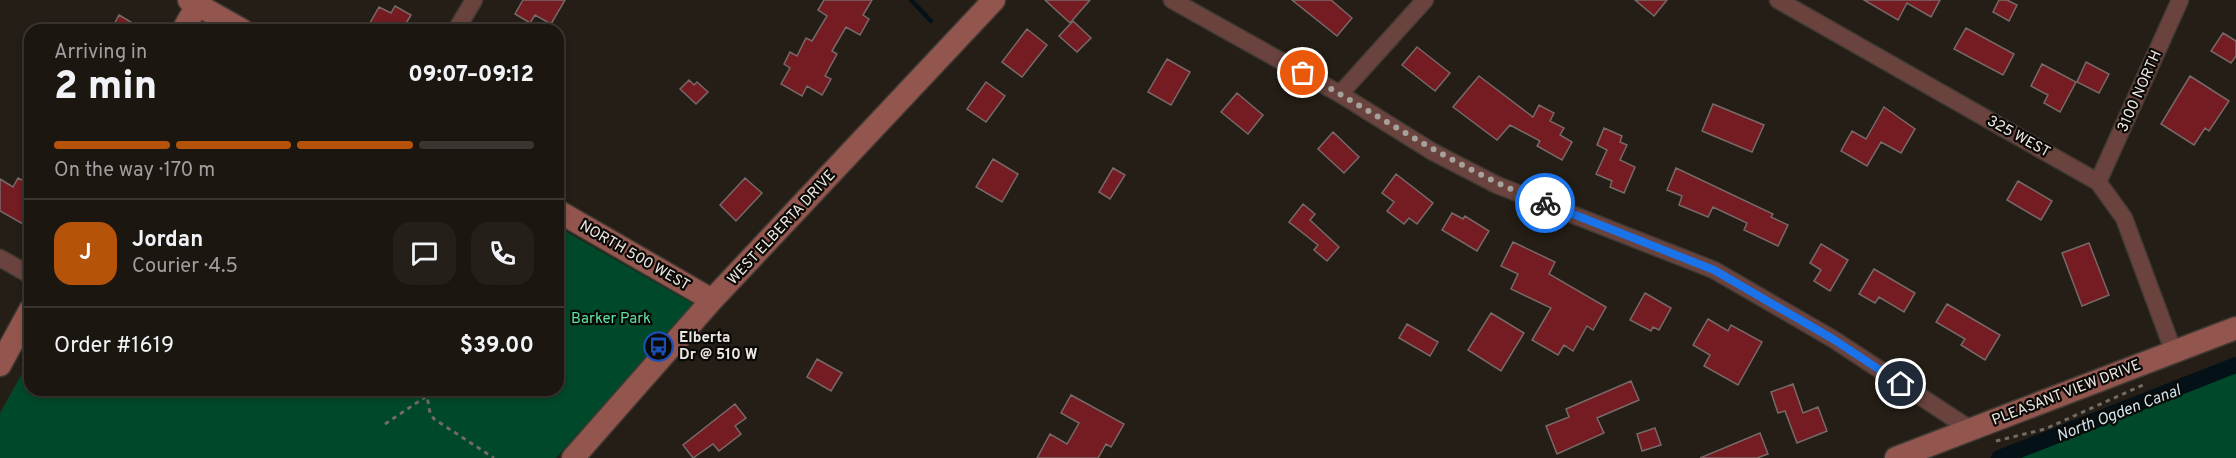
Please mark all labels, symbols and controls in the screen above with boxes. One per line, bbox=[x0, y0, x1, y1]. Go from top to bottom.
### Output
text: Arriving in bbox=[54, 40, 147, 66]
pin bbox=[1277, 47, 1328, 98]
street label: 3100 NORTH bbox=[2114, 48, 2167, 135]
icon: bag bbox=[1286, 56, 1319, 89]
text: 09:07–09:12 bbox=[408, 62, 534, 89]
text: 2 min bbox=[54, 64, 157, 113]
street label: 325 WEST bbox=[1983, 112, 2053, 162]
text: On the way · 170 m bbox=[54, 158, 215, 184]
street label: WEST ELBERTA DRIVE bbox=[724, 167, 840, 289]
courier bbox=[1515, 173, 1575, 233]
icon: bike bbox=[1529, 187, 1562, 220]
street label: NORTH 500 WEST bbox=[576, 217, 693, 296]
button: chat bbox=[393, 222, 456, 285]
button: phone bbox=[471, 222, 534, 285]
text: Jordan bbox=[132, 227, 203, 254]
text: J bbox=[79, 240, 92, 267]
text: Courier · 4.5 bbox=[132, 254, 238, 280]
park label: Barker Park bbox=[571, 310, 651, 329]
place label: Elberta Dr @ 510 W bbox=[679, 329, 758, 365]
bus stop icon: Elberta Dr @ 510 W bbox=[642, 330, 674, 362]
text: Order #1619 bbox=[54, 333, 174, 360]
text: $39.00 bbox=[460, 333, 534, 360]
street label: PLEASANT VIEW DRIVE bbox=[1989, 356, 2144, 431]
pin bbox=[1875, 358, 1926, 409]
icon: home bbox=[1884, 367, 1917, 400]
water label: North Ogden Canal bbox=[2054, 381, 2184, 447]

